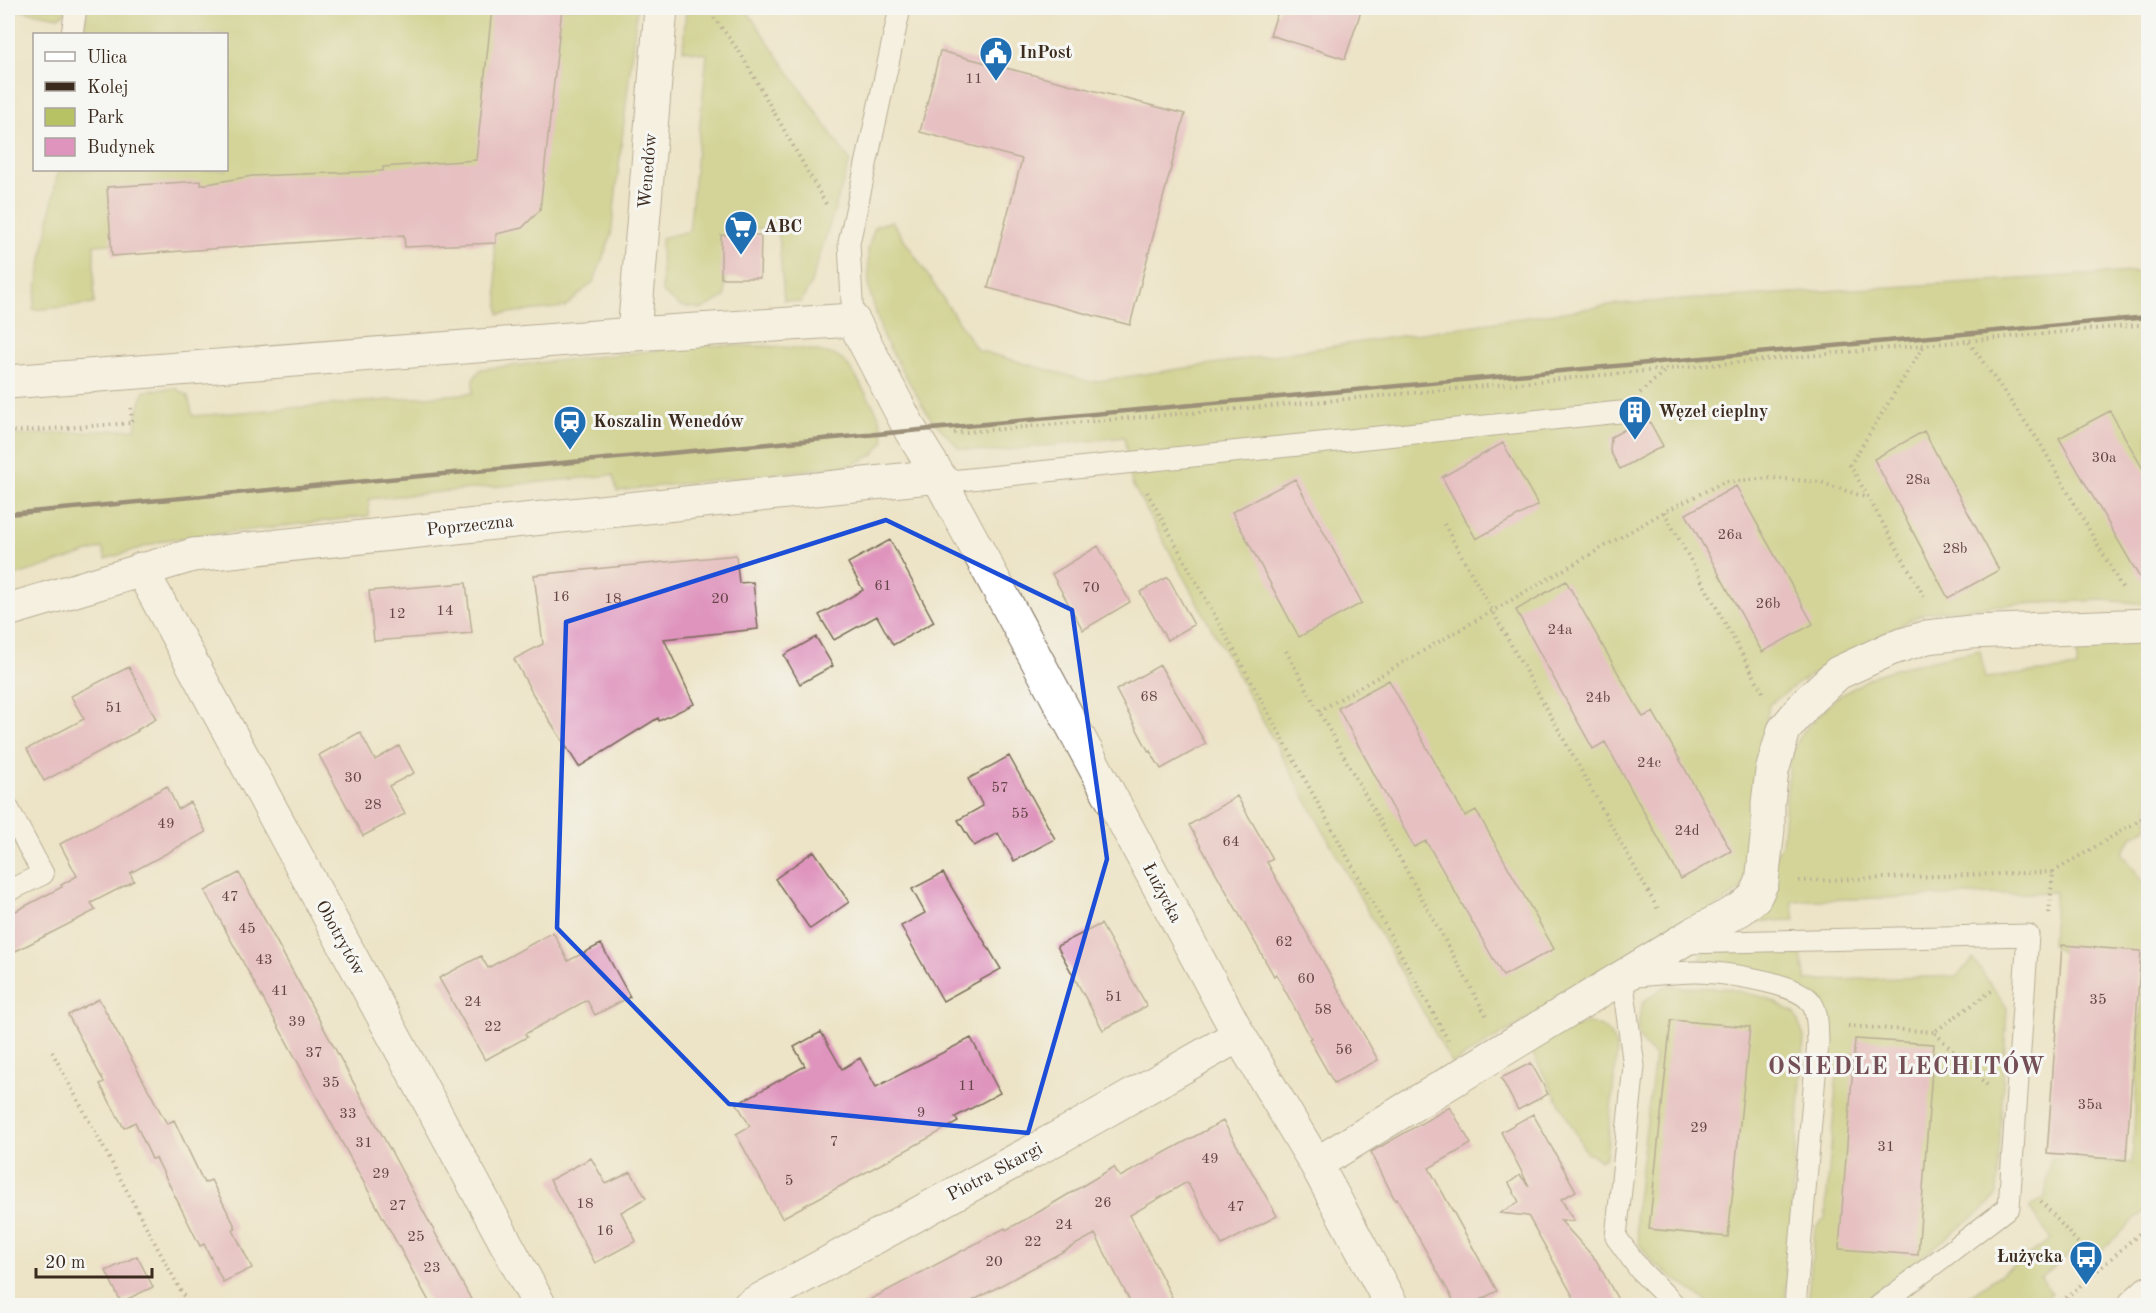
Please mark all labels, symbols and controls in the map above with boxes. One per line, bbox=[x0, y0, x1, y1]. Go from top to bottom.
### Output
legend bbox=[33, 33, 228, 171]
public building icon: InPost bbox=[978, 35, 1014, 82]
place label: InPost bbox=[1019, 44, 1072, 62]
text: Ulica bbox=[87, 49, 128, 67]
house number: 11 bbox=[965, 72, 983, 87]
text: Kolej bbox=[87, 79, 128, 97]
text: Park bbox=[87, 109, 124, 127]
street label: Wenedów bbox=[636, 132, 660, 210]
text: Budynek bbox=[87, 139, 155, 157]
supermarket icon: ABC bbox=[723, 209, 759, 256]
place label: ABC bbox=[764, 218, 802, 236]
building icon: Węzeł cieplny bbox=[1617, 394, 1653, 441]
place label: Węzeł cieplny bbox=[1658, 403, 1769, 421]
station icon: Koszalin Wenedów bbox=[552, 404, 588, 451]
place label: Koszalin Wenedów bbox=[593, 413, 744, 431]
house number: 30a bbox=[2092, 451, 2117, 466]
house number: 28a bbox=[1906, 473, 1931, 488]
street label: Poprzeczna bbox=[426, 512, 515, 540]
house number: 26a bbox=[1718, 528, 1743, 543]
house number: 28b bbox=[1942, 542, 1968, 557]
house number: 61 bbox=[874, 579, 892, 594]
house number: 70 bbox=[1082, 581, 1100, 596]
house number: 16 bbox=[552, 590, 570, 605]
house number: 18 bbox=[604, 592, 622, 607]
house number: 20 bbox=[711, 592, 729, 607]
house number: 26b bbox=[1755, 597, 1781, 612]
house number: 14 bbox=[436, 604, 454, 619]
house number: 12 bbox=[388, 607, 406, 622]
house number: 24a bbox=[1548, 623, 1573, 638]
house number: 68 bbox=[1140, 690, 1158, 705]
house number: 24b bbox=[1585, 691, 1611, 706]
house number: 51 bbox=[105, 701, 123, 716]
house number: 24c bbox=[1637, 756, 1661, 771]
house number: 30 bbox=[344, 771, 362, 786]
house number: 57 bbox=[991, 781, 1009, 796]
house number: 28 bbox=[364, 798, 382, 813]
house number: 55 bbox=[1011, 807, 1029, 822]
house number: 49 bbox=[157, 817, 175, 832]
house number: 24d bbox=[1674, 824, 1700, 839]
house number: 64 bbox=[1222, 835, 1240, 850]
street label: Łużycka bbox=[1139, 860, 1185, 926]
house number: 47 bbox=[221, 890, 239, 905]
street label: Obotrytów bbox=[312, 897, 368, 979]
house number: 45 bbox=[238, 922, 256, 937]
house number: 62 bbox=[1275, 935, 1293, 950]
house number: 43 bbox=[255, 953, 273, 968]
house number: 60 bbox=[1297, 972, 1315, 987]
house number: 41 bbox=[271, 984, 289, 999]
house number: 51 bbox=[1105, 990, 1123, 1005]
house number: 35 bbox=[2089, 993, 2107, 1008]
house number: 24 bbox=[464, 995, 482, 1010]
house number: 58 bbox=[1314, 1003, 1332, 1018]
house number: 39 bbox=[288, 1015, 306, 1030]
house number: 22 bbox=[484, 1020, 502, 1035]
house number: 56 bbox=[1335, 1043, 1353, 1058]
house number: 37 bbox=[305, 1046, 323, 1061]
district label: OSIEDLE LECHITÓW bbox=[1768, 1050, 2046, 1080]
house number: 35 bbox=[322, 1076, 340, 1091]
house number: 11 bbox=[958, 1079, 976, 1094]
house number: 35a bbox=[2078, 1098, 2103, 1113]
house number: 9 bbox=[917, 1106, 925, 1121]
house number: 33 bbox=[339, 1107, 357, 1122]
house number: 29 bbox=[1690, 1121, 1708, 1136]
house number: 7 bbox=[830, 1135, 838, 1150]
house number: 31 bbox=[355, 1136, 373, 1151]
street label: Piotra Skargi bbox=[944, 1139, 1046, 1205]
house number: 31 bbox=[1877, 1140, 1895, 1155]
house number: 49 bbox=[1201, 1152, 1219, 1167]
house number: 29 bbox=[372, 1167, 390, 1182]
house number: 5 bbox=[785, 1174, 793, 1189]
house number: 26 bbox=[1094, 1196, 1112, 1211]
house number: 18 bbox=[576, 1197, 594, 1212]
house number: 27 bbox=[389, 1199, 407, 1214]
house number: 47 bbox=[1227, 1200, 1245, 1215]
house number: 24 bbox=[1055, 1218, 1073, 1233]
house number: 16 bbox=[596, 1224, 614, 1239]
house number: 25 bbox=[407, 1230, 425, 1245]
house number: 22 bbox=[1024, 1235, 1042, 1250]
bus stop icon: Łużycka bbox=[2068, 1239, 2104, 1286]
scale bar bbox=[36, 1241, 152, 1279]
place label: Łużycka bbox=[1997, 1248, 2063, 1266]
text: 20 m bbox=[45, 1254, 85, 1272]
house number: 20 bbox=[985, 1255, 1003, 1270]
house number: 23 bbox=[423, 1261, 441, 1276]

